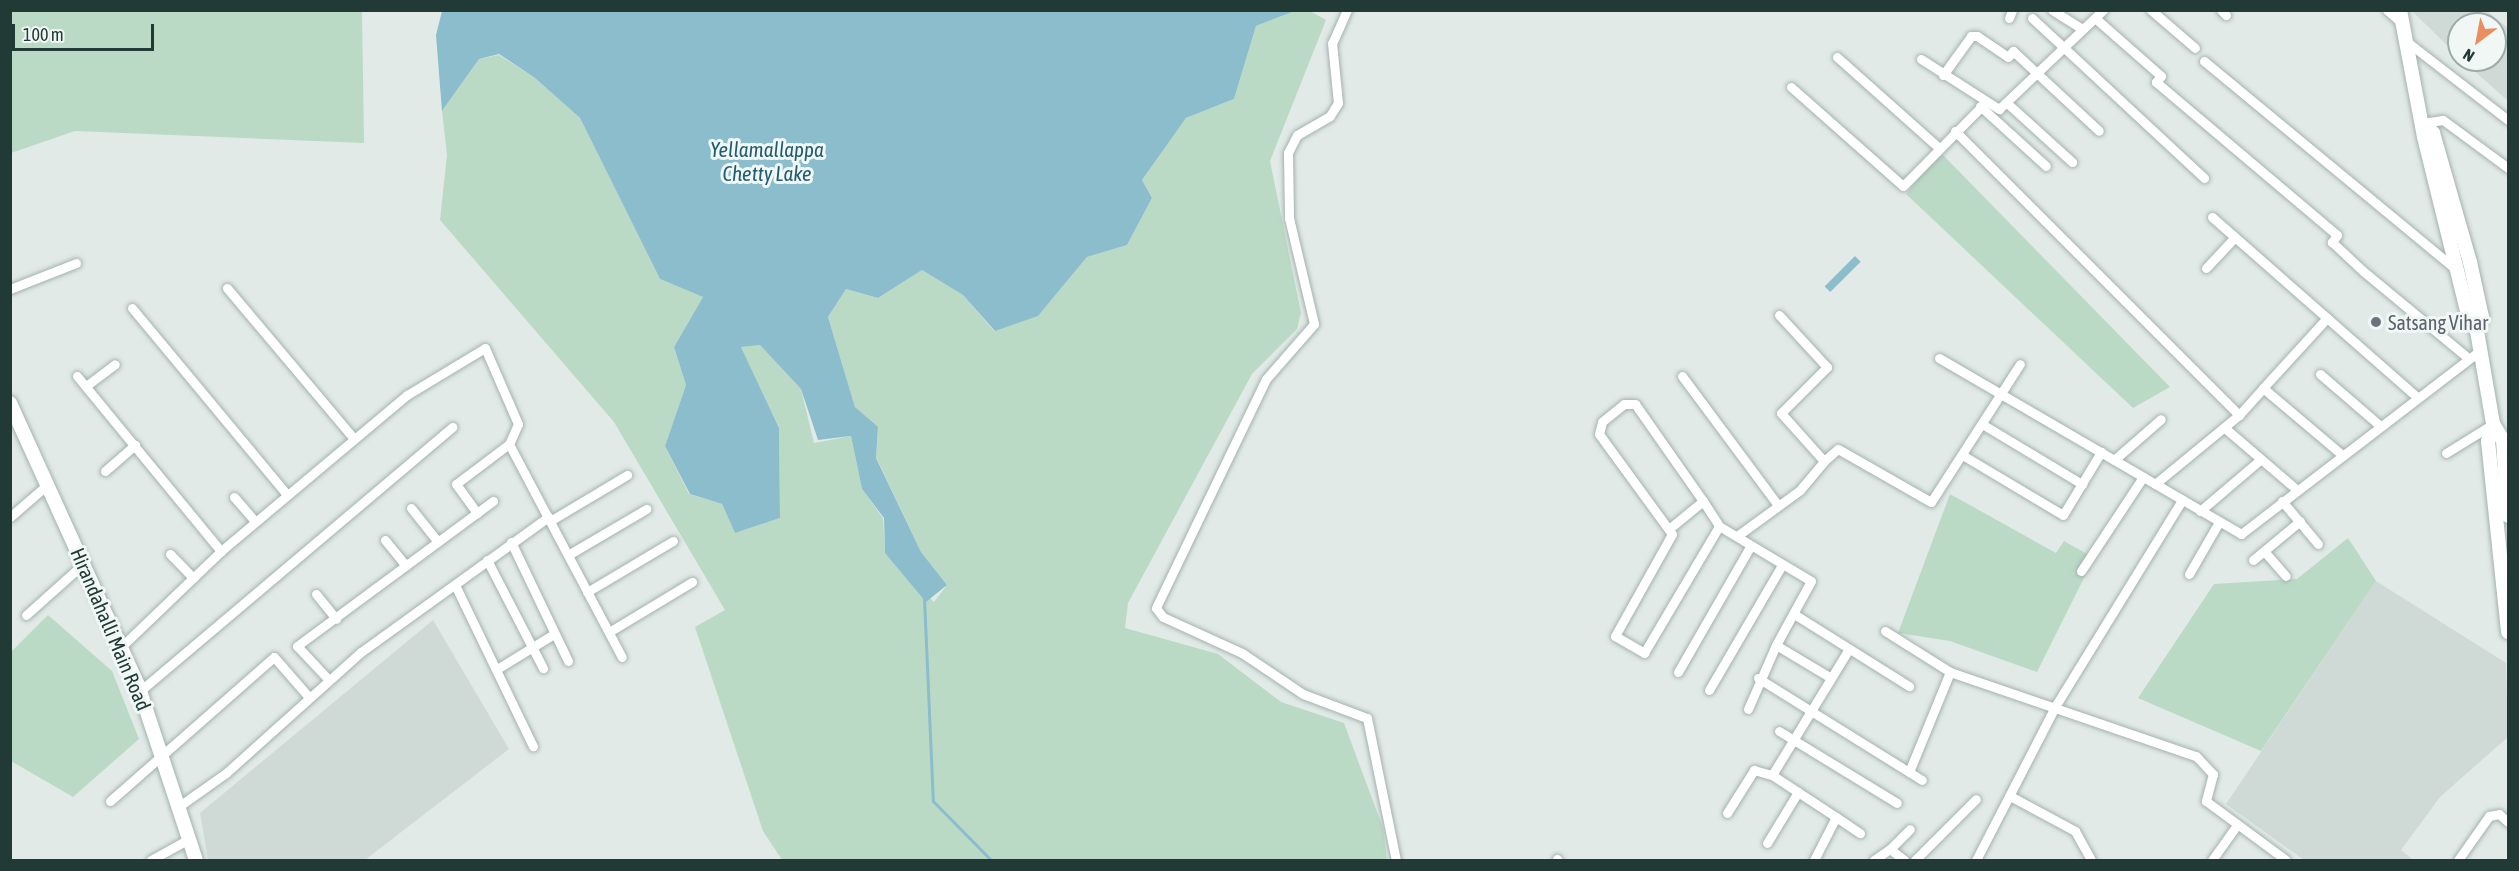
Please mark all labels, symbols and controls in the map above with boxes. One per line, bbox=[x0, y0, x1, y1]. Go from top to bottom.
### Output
scale bar bbox=[15, 12, 158, 50]
north arrow bbox=[2447, 12, 2507, 72]
text: 100 m bbox=[23, 24, 64, 45]
text: N bbox=[2460, 45, 2477, 66]
water label: Yellamallappa Chetty Lake bbox=[710, 136, 824, 186]
place label: Satsang Vihar bbox=[2388, 310, 2488, 334]
marker: Satsang Vihar bbox=[2369, 315, 2383, 329]
street label: Hirandahalli Main Road bbox=[66, 544, 156, 714]

